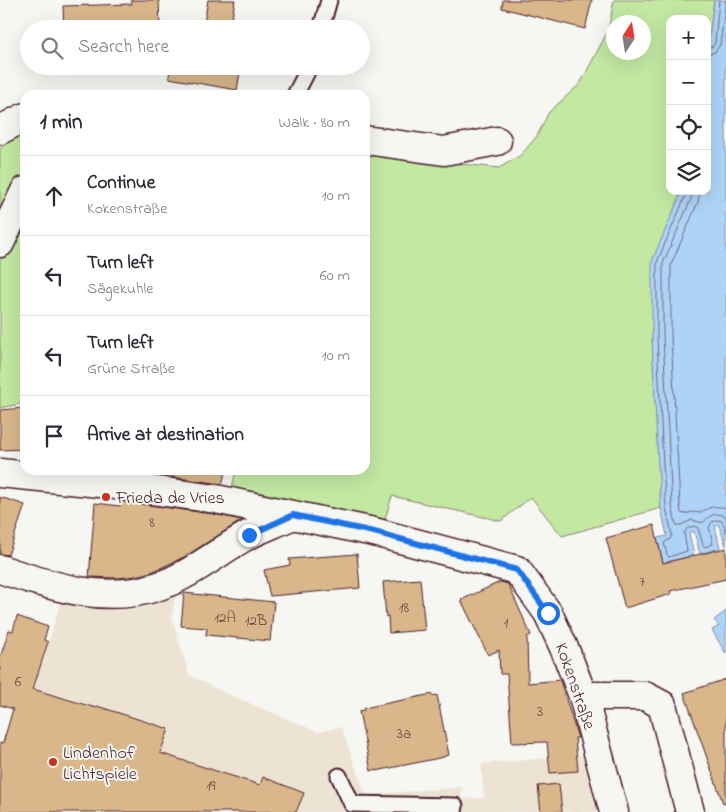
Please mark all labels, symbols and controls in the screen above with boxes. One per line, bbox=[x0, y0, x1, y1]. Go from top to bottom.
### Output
north arrow bbox=[606, 15, 651, 60]
map controls bbox=[666, 15, 711, 195]
button: + bbox=[666, 15, 711, 60]
search box bbox=[20, 20, 370, 75]
icon: search bbox=[38, 34, 66, 62]
text: Search here bbox=[78, 34, 169, 61]
button: − bbox=[666, 60, 711, 105]
button: locate bbox=[666, 105, 711, 150]
text: 1 min bbox=[40, 108, 82, 138]
text: Walk · 80 m bbox=[279, 111, 350, 135]
button: layers bbox=[666, 150, 711, 195]
text: Continue bbox=[87, 170, 155, 197]
icon: ahead bbox=[40, 182, 68, 210]
text: 10 m bbox=[322, 184, 350, 208]
text: Kokenstraße bbox=[87, 197, 167, 221]
text: Turn left bbox=[87, 250, 154, 277]
icon: left bbox=[40, 262, 68, 290]
text: 60 m bbox=[320, 264, 350, 288]
text: Sägekuhle bbox=[87, 277, 153, 301]
text: Turn left bbox=[87, 330, 154, 357]
icon: left bbox=[40, 342, 68, 370]
text: 10 m bbox=[322, 344, 350, 368]
text: Grüne Straße bbox=[87, 357, 175, 381]
icon: arrive bbox=[40, 422, 68, 450]
text: Arrive at destination bbox=[87, 422, 244, 449]
place label: Frieda de Vries bbox=[115, 486, 225, 512]
marker: Frieda de Vries bbox=[100, 491, 112, 503]
house number: 8 bbox=[149, 512, 155, 534]
route end bbox=[238, 524, 261, 547]
house number: 7 bbox=[639, 571, 645, 593]
house number: 18 bbox=[399, 597, 410, 619]
route start bbox=[537, 602, 560, 625]
house number: 12A bbox=[214, 607, 236, 629]
house number: 12B bbox=[245, 610, 267, 632]
house number: 1 bbox=[504, 612, 509, 634]
street label: Kokenstraße bbox=[547, 640, 601, 734]
house number: 6 bbox=[15, 671, 22, 693]
house number: 3 bbox=[537, 701, 543, 723]
house number: 3a bbox=[397, 723, 411, 745]
place label: Lindenhof Lichtspiele bbox=[63, 741, 138, 788]
marker: Lindenhof Lichtspiele bbox=[47, 756, 59, 768]
house number: 19 bbox=[206, 775, 216, 797]

